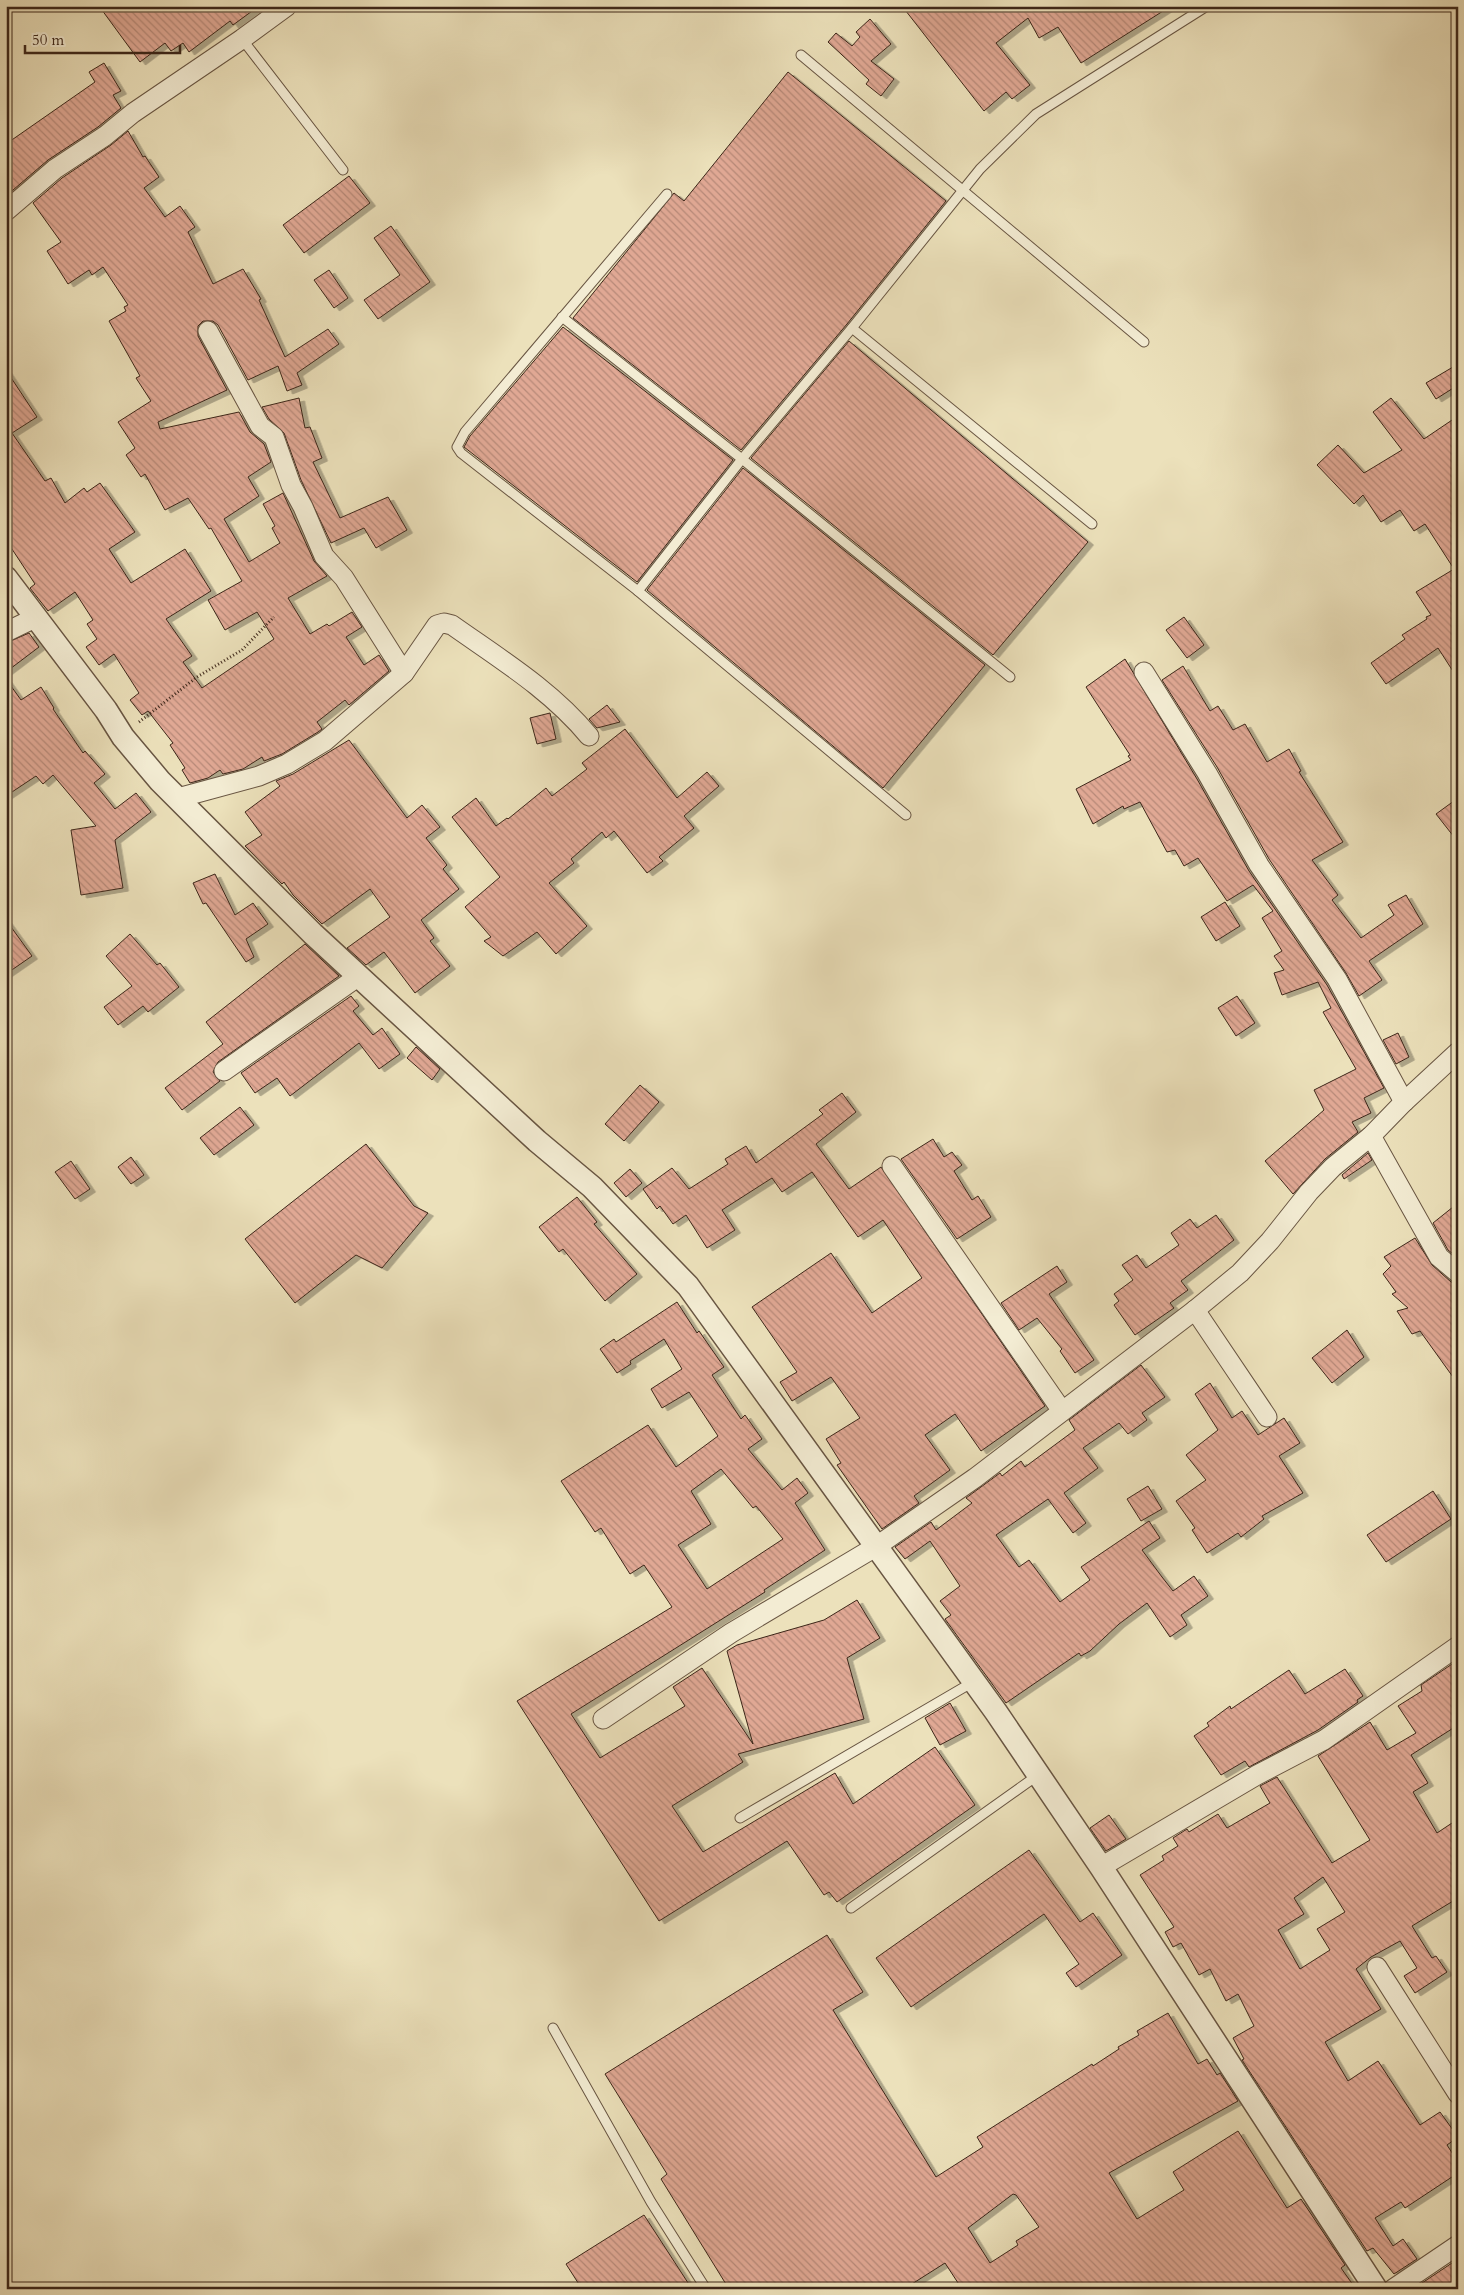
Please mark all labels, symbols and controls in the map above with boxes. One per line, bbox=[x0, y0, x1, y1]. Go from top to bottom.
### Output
scale bar bbox=[25, 22, 180, 54]
text: 50 m bbox=[32, 30, 64, 50]

